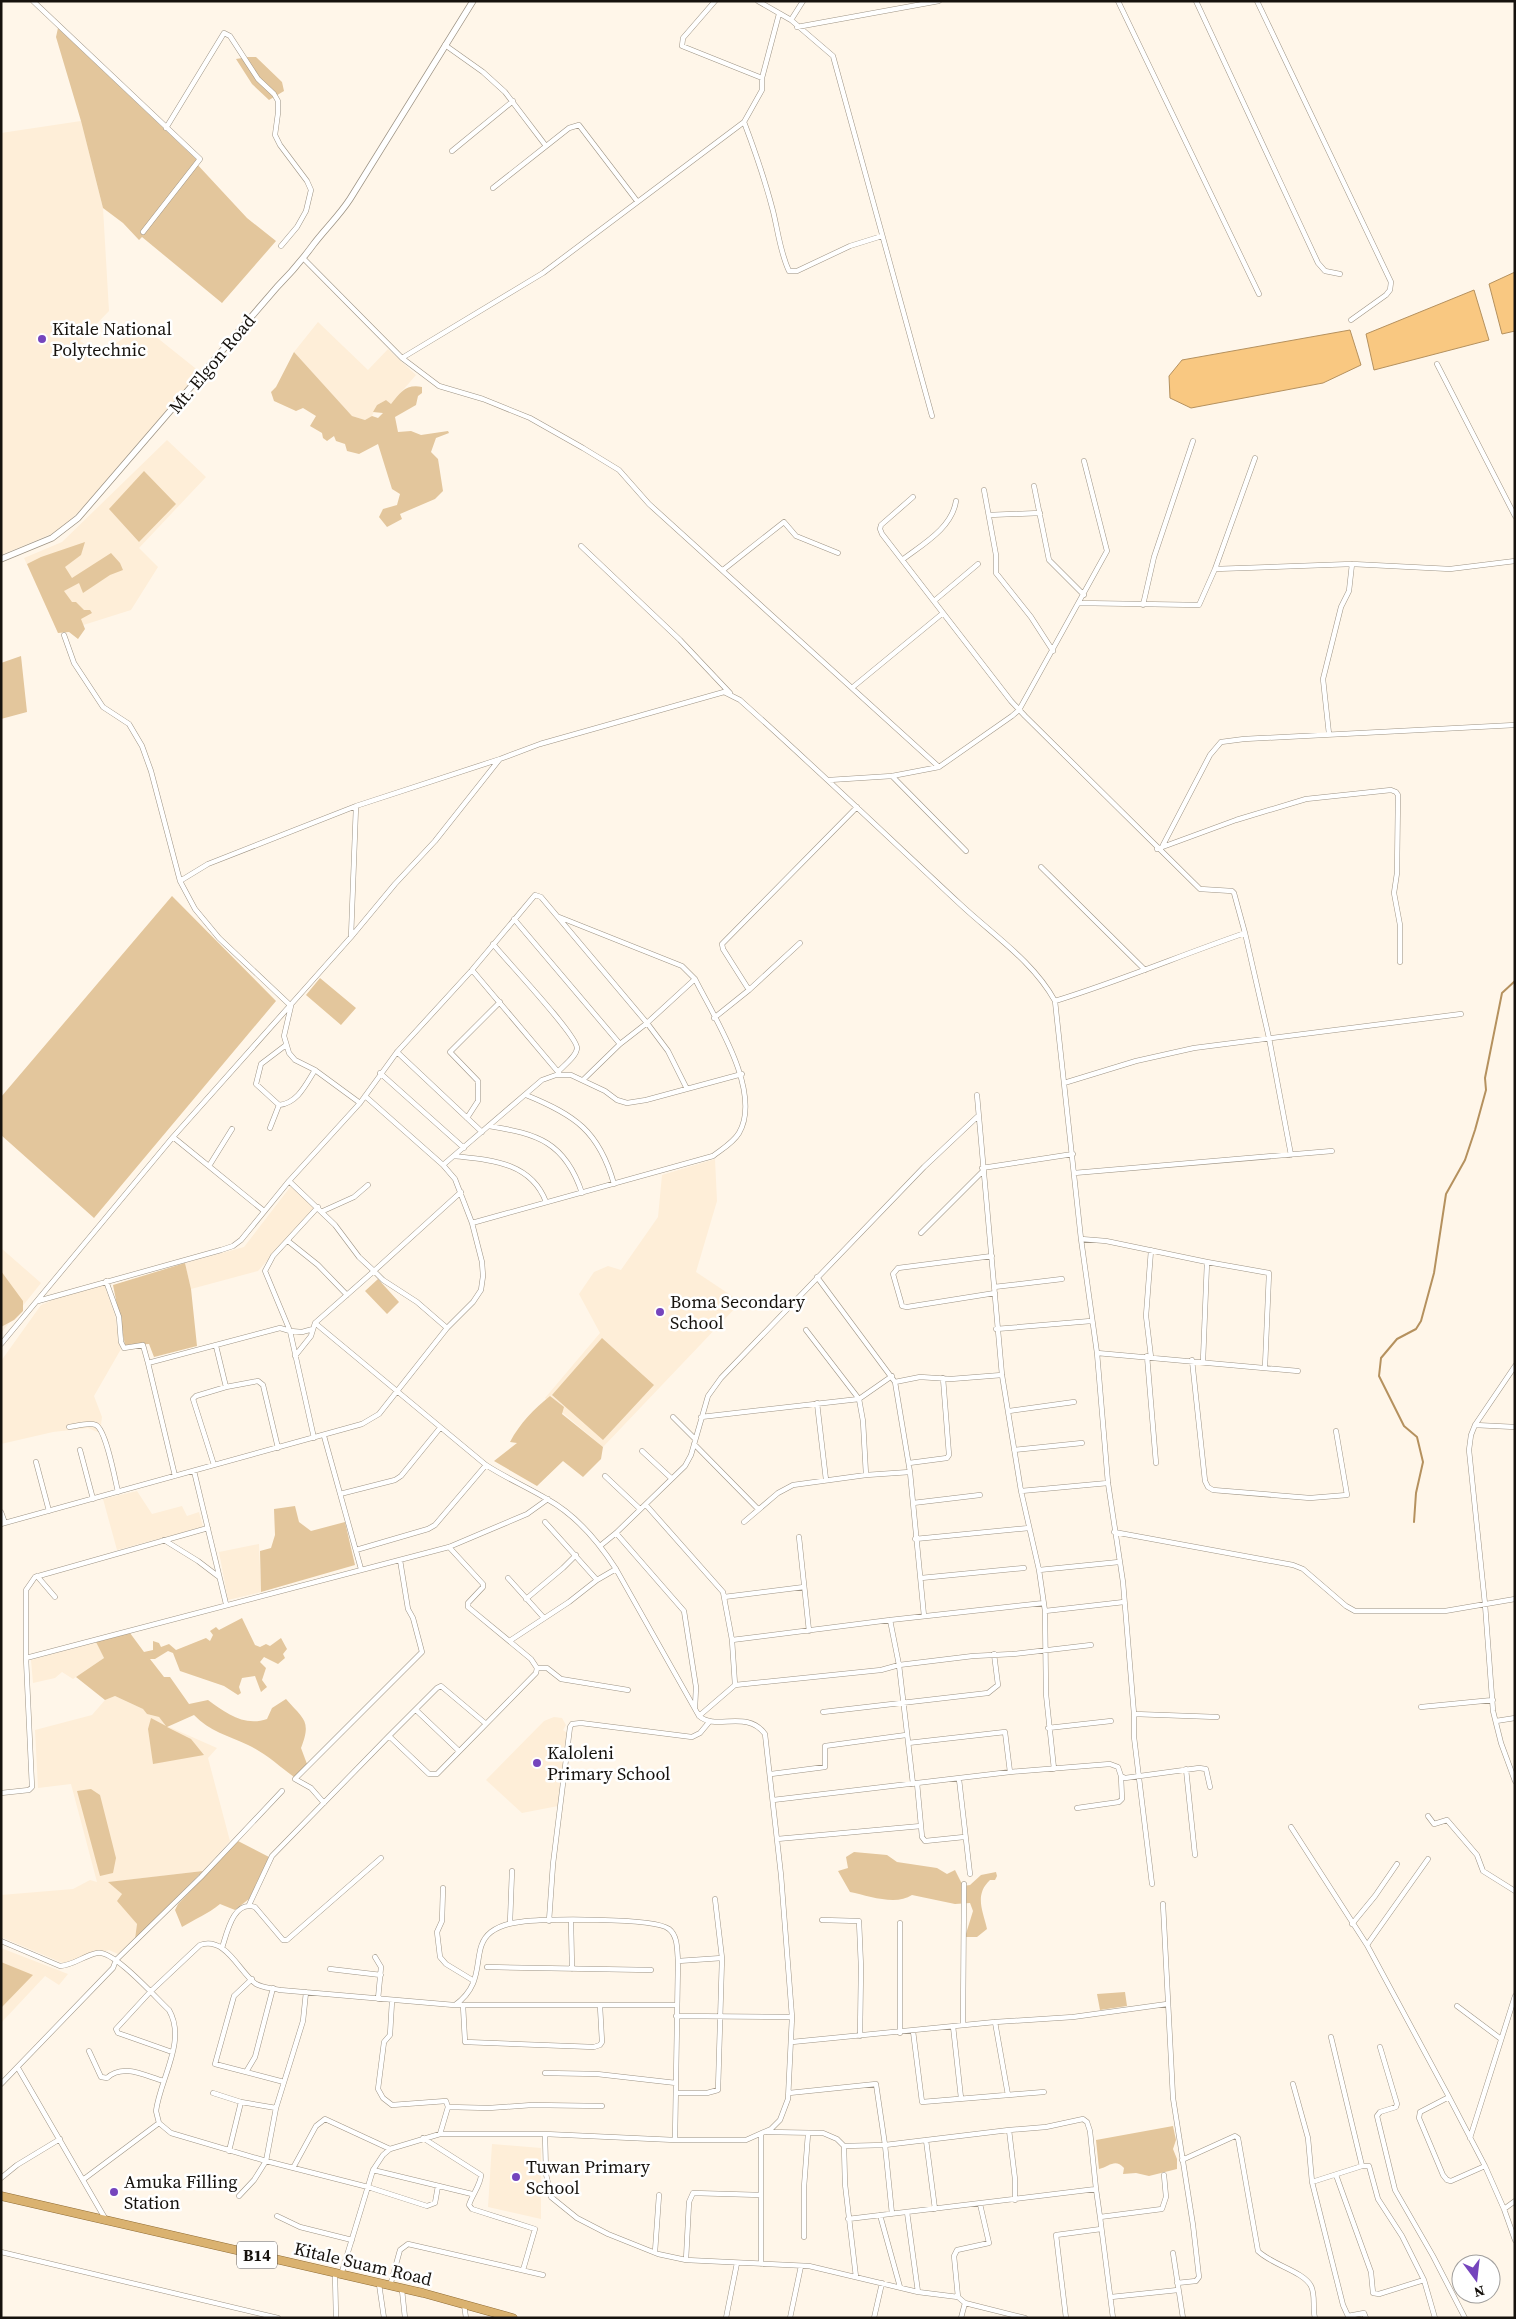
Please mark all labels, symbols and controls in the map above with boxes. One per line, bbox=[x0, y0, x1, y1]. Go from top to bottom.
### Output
street label: Mt. Elgon Road bbox=[163, 309, 261, 419]
place label: Kitale National Polytechnic bbox=[52, 316, 172, 362]
marker: Kitale National Polytechnic bbox=[36, 333, 48, 345]
place label: Boma Secondary School bbox=[670, 1289, 806, 1335]
marker: Boma Secondary School bbox=[654, 1306, 666, 1318]
place label: Kaloleni Primary School bbox=[547, 1740, 670, 1786]
marker: Kaloleni Primary School bbox=[531, 1757, 543, 1769]
place label: Tuwan Primary School bbox=[526, 2154, 651, 2200]
place label: Amuka Filling Station bbox=[124, 2169, 238, 2215]
marker: Tuwan Primary School bbox=[510, 2171, 522, 2183]
marker: Amuka Filling Station bbox=[108, 2186, 120, 2198]
street label: Kitale Suam Road bbox=[292, 2235, 435, 2292]
road number: B14 bbox=[237, 2242, 277, 2268]
north arrow bbox=[1451, 2254, 1501, 2304]
text: N bbox=[1472, 2281, 1487, 2303]

